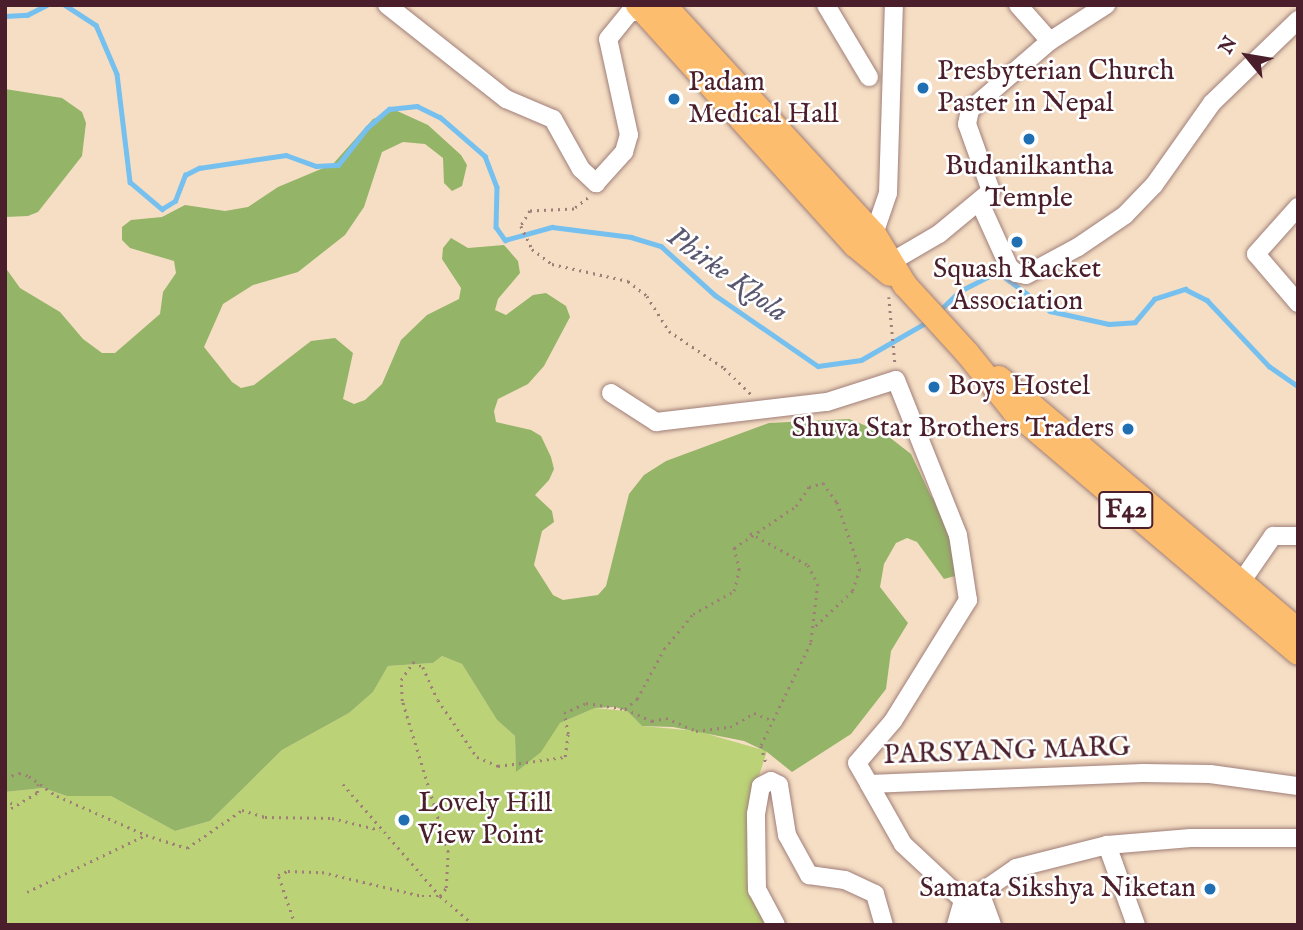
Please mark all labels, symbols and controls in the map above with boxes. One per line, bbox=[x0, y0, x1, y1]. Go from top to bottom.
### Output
north arrow bbox=[1212, 21, 1282, 91]
text: N bbox=[1214, 32, 1243, 59]
place label: Presbyterian Church Paster in Nepal bbox=[937, 55, 1174, 121]
place label: Padam Medical Hall bbox=[688, 66, 839, 132]
marker: Presbyterian Church Paster in Nepal bbox=[915, 80, 931, 96]
marker: Padam Medical Hall bbox=[666, 91, 682, 107]
marker: Budanilkantha Temple bbox=[1021, 131, 1037, 147]
place label: Budanilkantha Temple bbox=[945, 150, 1113, 216]
water label: Phirke Khola bbox=[659, 219, 795, 331]
marker: Squash Racket Association bbox=[1009, 234, 1025, 250]
place label: Squash Racket Association bbox=[933, 253, 1101, 319]
place label: Boys Hostel bbox=[948, 370, 1090, 404]
marker: Boys Hostel bbox=[926, 379, 942, 395]
place label: Shuva Star Brothers Traders bbox=[791, 412, 1114, 446]
marker: Shuva Star Brothers Traders bbox=[1120, 421, 1136, 437]
road number: F42 bbox=[1098, 488, 1154, 532]
street label: PARSYANG MARG bbox=[883, 731, 1131, 773]
place label: Lovely Hill View Point bbox=[418, 787, 552, 853]
marker: Lovely Hill View Point bbox=[396, 812, 412, 828]
place label: Samata Sikshya Niketan bbox=[919, 872, 1196, 906]
marker: Samata Sikshya Niketan bbox=[1202, 881, 1218, 897]

